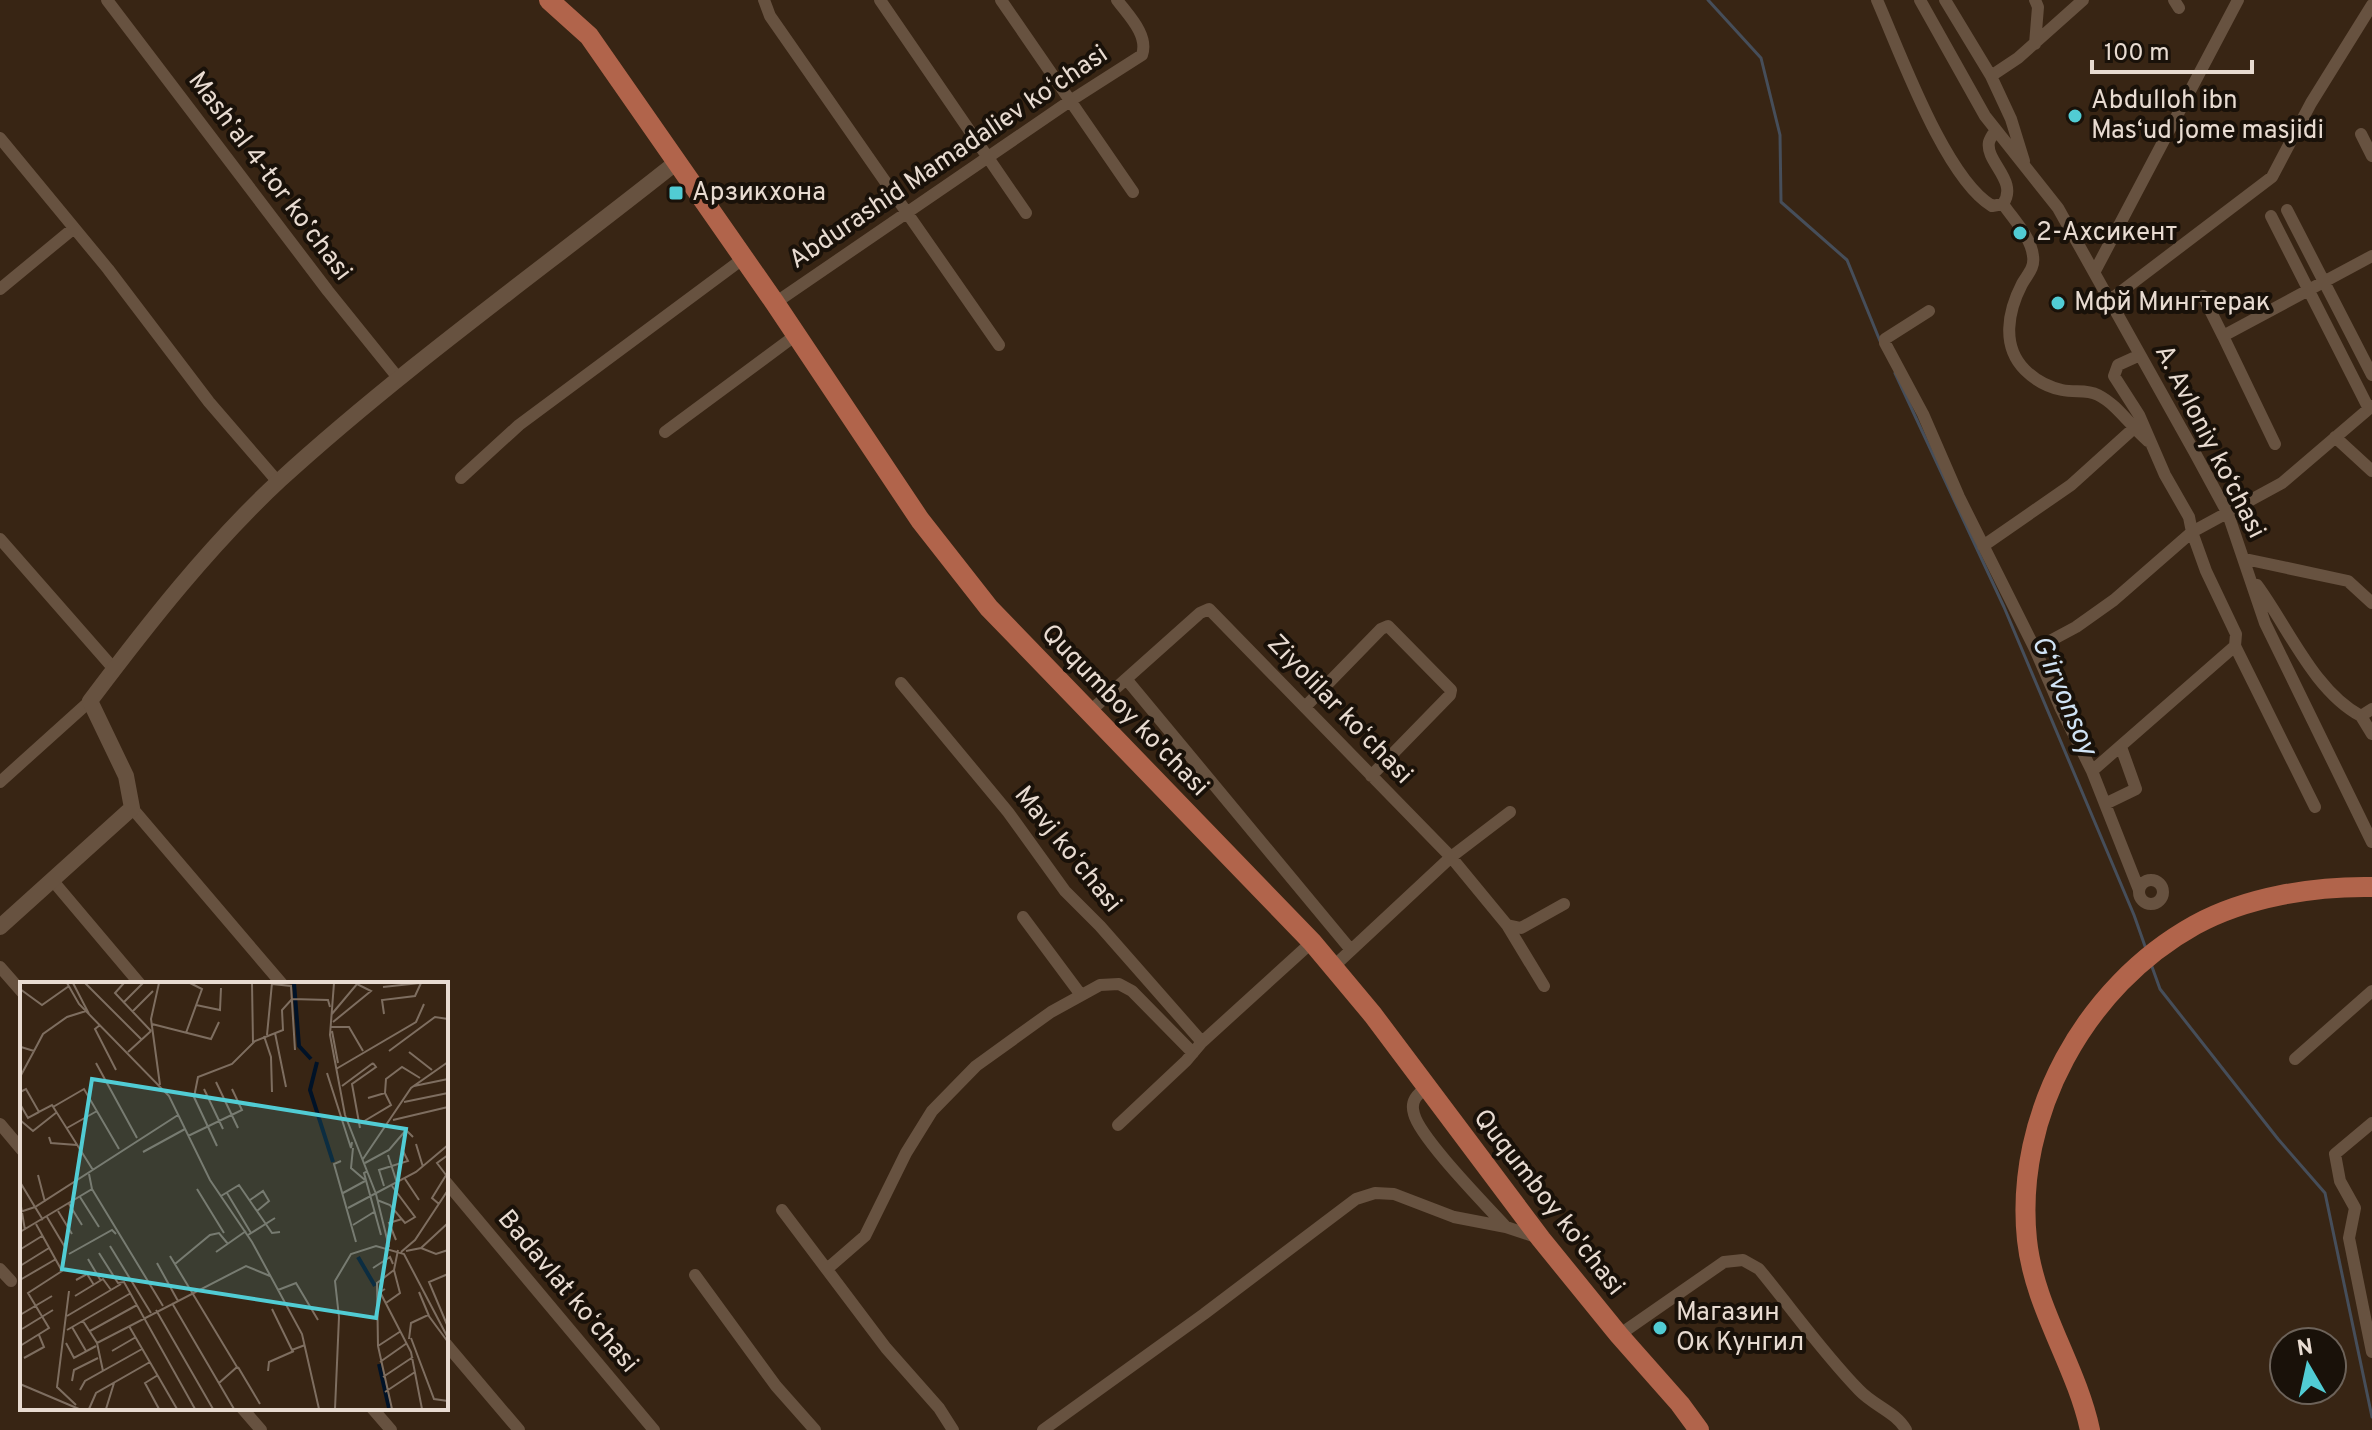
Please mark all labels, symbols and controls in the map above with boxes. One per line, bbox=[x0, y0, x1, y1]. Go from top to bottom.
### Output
scale bar bbox=[2092, 24, 2252, 74]
street label: Abdurashid Mamadaliev koʻchasi bbox=[783, 39, 1115, 277]
text: 100 m bbox=[2104, 39, 2170, 69]
street label: Mashʼal 4-tor koʼchasi bbox=[180, 66, 358, 288]
place label: Abdulloh ibn Mas‘ud jome masjidi bbox=[2091, 85, 2324, 148]
marker: Abdulloh ibn Mas‘ud jome masjidi bbox=[2066, 107, 2084, 125]
place label: Арзикхона bbox=[692, 177, 826, 210]
marker: Арзикхона bbox=[667, 184, 685, 202]
place label: 2-Ахсикент bbox=[2036, 217, 2177, 250]
marker: 2-Ахсикент bbox=[2011, 224, 2029, 242]
place label: Мфй Мингтерак bbox=[2074, 287, 2271, 320]
marker: Мфй Мингтерак bbox=[2049, 294, 2067, 312]
street label: A. Avloniy ko‘chasi bbox=[2146, 340, 2272, 544]
street label: Ququmboy ko'chasi bbox=[1033, 618, 1215, 804]
street label: Ziyolilar koʻchasi bbox=[1259, 628, 1419, 792]
water label: G‘irvonsoy bbox=[2022, 631, 2105, 763]
street label: Mavj koʻchasi bbox=[1006, 780, 1128, 920]
inset map bbox=[20, 982, 448, 1410]
street label: Ququmboy ko'chasi bbox=[1465, 1103, 1631, 1303]
street label: Badavlat koʻchasi bbox=[489, 1204, 645, 1380]
place label: Магазин Ок Кунгил bbox=[1676, 1297, 1804, 1360]
marker: Магазин Ок Кунгил bbox=[1651, 1319, 1669, 1337]
north arrow bbox=[2268, 1326, 2348, 1406]
text: N bbox=[2295, 1334, 2315, 1363]

